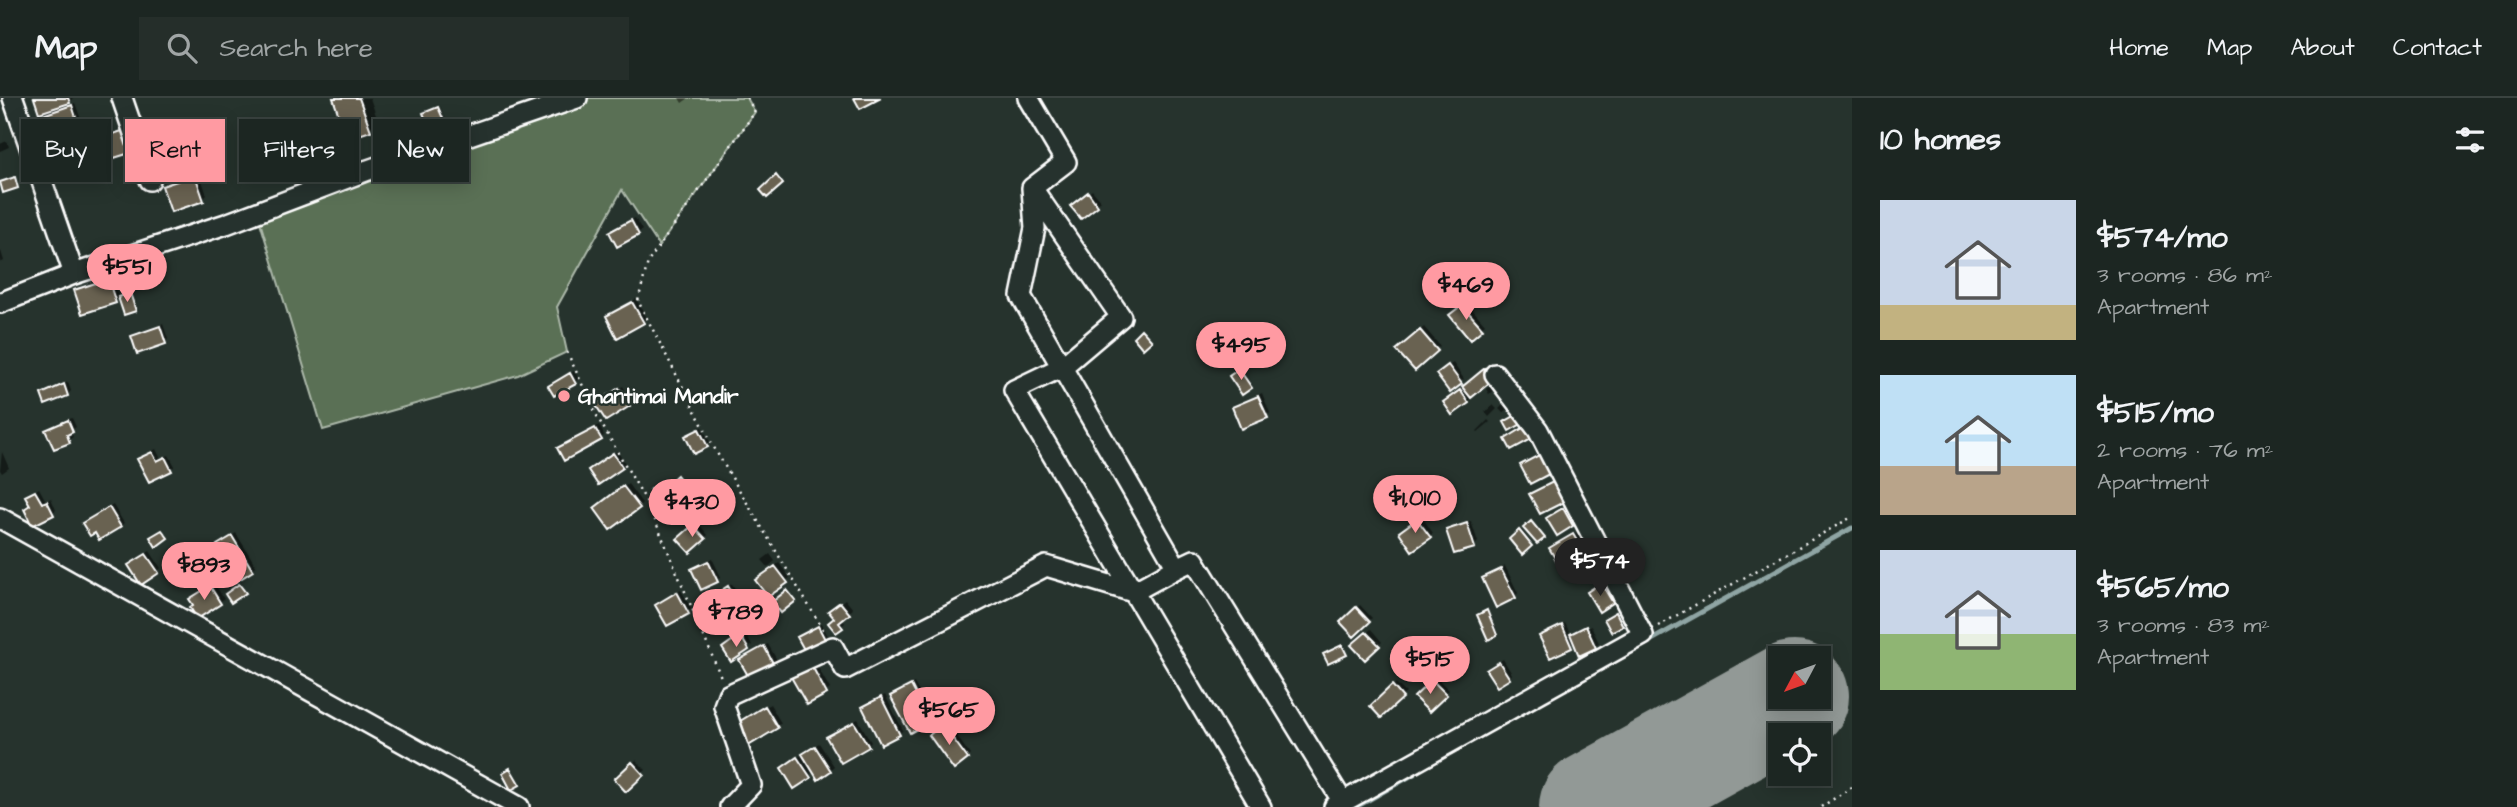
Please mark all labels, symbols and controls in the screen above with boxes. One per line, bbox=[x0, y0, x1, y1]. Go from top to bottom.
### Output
search box bbox=[139, 17, 629, 80]
text: Map bbox=[35, 25, 97, 71]
icon: search bbox=[163, 29, 201, 67]
text: Search here bbox=[219, 30, 373, 66]
text: Home bbox=[2109, 31, 2169, 65]
text: Map bbox=[2207, 31, 2252, 65]
text: About bbox=[2290, 31, 2355, 65]
text: Contact bbox=[2393, 31, 2482, 65]
chip: Buy bbox=[21, 119, 111, 182]
chip: Rent bbox=[125, 119, 225, 182]
chip: Filters bbox=[239, 119, 359, 182]
chip: New bbox=[373, 119, 469, 182]
text: 10 homes bbox=[1880, 119, 2001, 161]
icon: filters bbox=[2451, 121, 2489, 159]
text: $574/mo bbox=[2097, 217, 2228, 259]
icon: home bbox=[1936, 228, 2020, 312]
pin: $551 bbox=[86, 244, 168, 304]
text: $551 bbox=[103, 251, 151, 283]
text: 3 rooms · 86 m² bbox=[2097, 259, 2273, 291]
pin: $469 bbox=[1425, 262, 1507, 322]
text: $469 bbox=[1438, 269, 1494, 301]
text: Apartment bbox=[2097, 291, 2209, 323]
pin: $495 bbox=[1200, 322, 1282, 382]
text: $495 bbox=[1212, 329, 1270, 361]
place label: Ghantimai Mandir bbox=[578, 382, 739, 411]
marker: Ghantimai Mandir bbox=[556, 388, 572, 404]
text: $515/mo bbox=[2097, 392, 2214, 434]
icon: home bbox=[1936, 403, 2020, 487]
text: 2 rooms · 76 m² bbox=[2097, 434, 2273, 466]
text: Apartment bbox=[2097, 466, 2209, 498]
pin: $1,010 bbox=[1358, 476, 1472, 535]
pin: $430 bbox=[651, 480, 733, 539]
text: $1,010 bbox=[1389, 482, 1441, 514]
text: $430 bbox=[665, 486, 719, 518]
pin: $574 bbox=[1559, 538, 1641, 598]
pin: $893 bbox=[163, 542, 245, 602]
text: $574 bbox=[1571, 545, 1629, 577]
text: $893 bbox=[178, 549, 230, 581]
text: $565/mo bbox=[2097, 567, 2229, 609]
icon: home bbox=[1936, 578, 2020, 662]
pin: $789 bbox=[695, 589, 777, 649]
text: $789 bbox=[709, 596, 763, 628]
text: 3 rooms · 83 m² bbox=[2097, 609, 2270, 641]
pin: $515 bbox=[1389, 636, 1471, 696]
text: Apartment bbox=[2097, 641, 2209, 673]
text: $515 bbox=[1406, 643, 1454, 675]
north arrow bbox=[1768, 646, 1830, 709]
map controls bbox=[1768, 646, 1831, 786]
pin: $565 bbox=[908, 688, 990, 747]
text: $565 bbox=[919, 694, 979, 726]
button: locate bbox=[1768, 723, 1831, 786]

